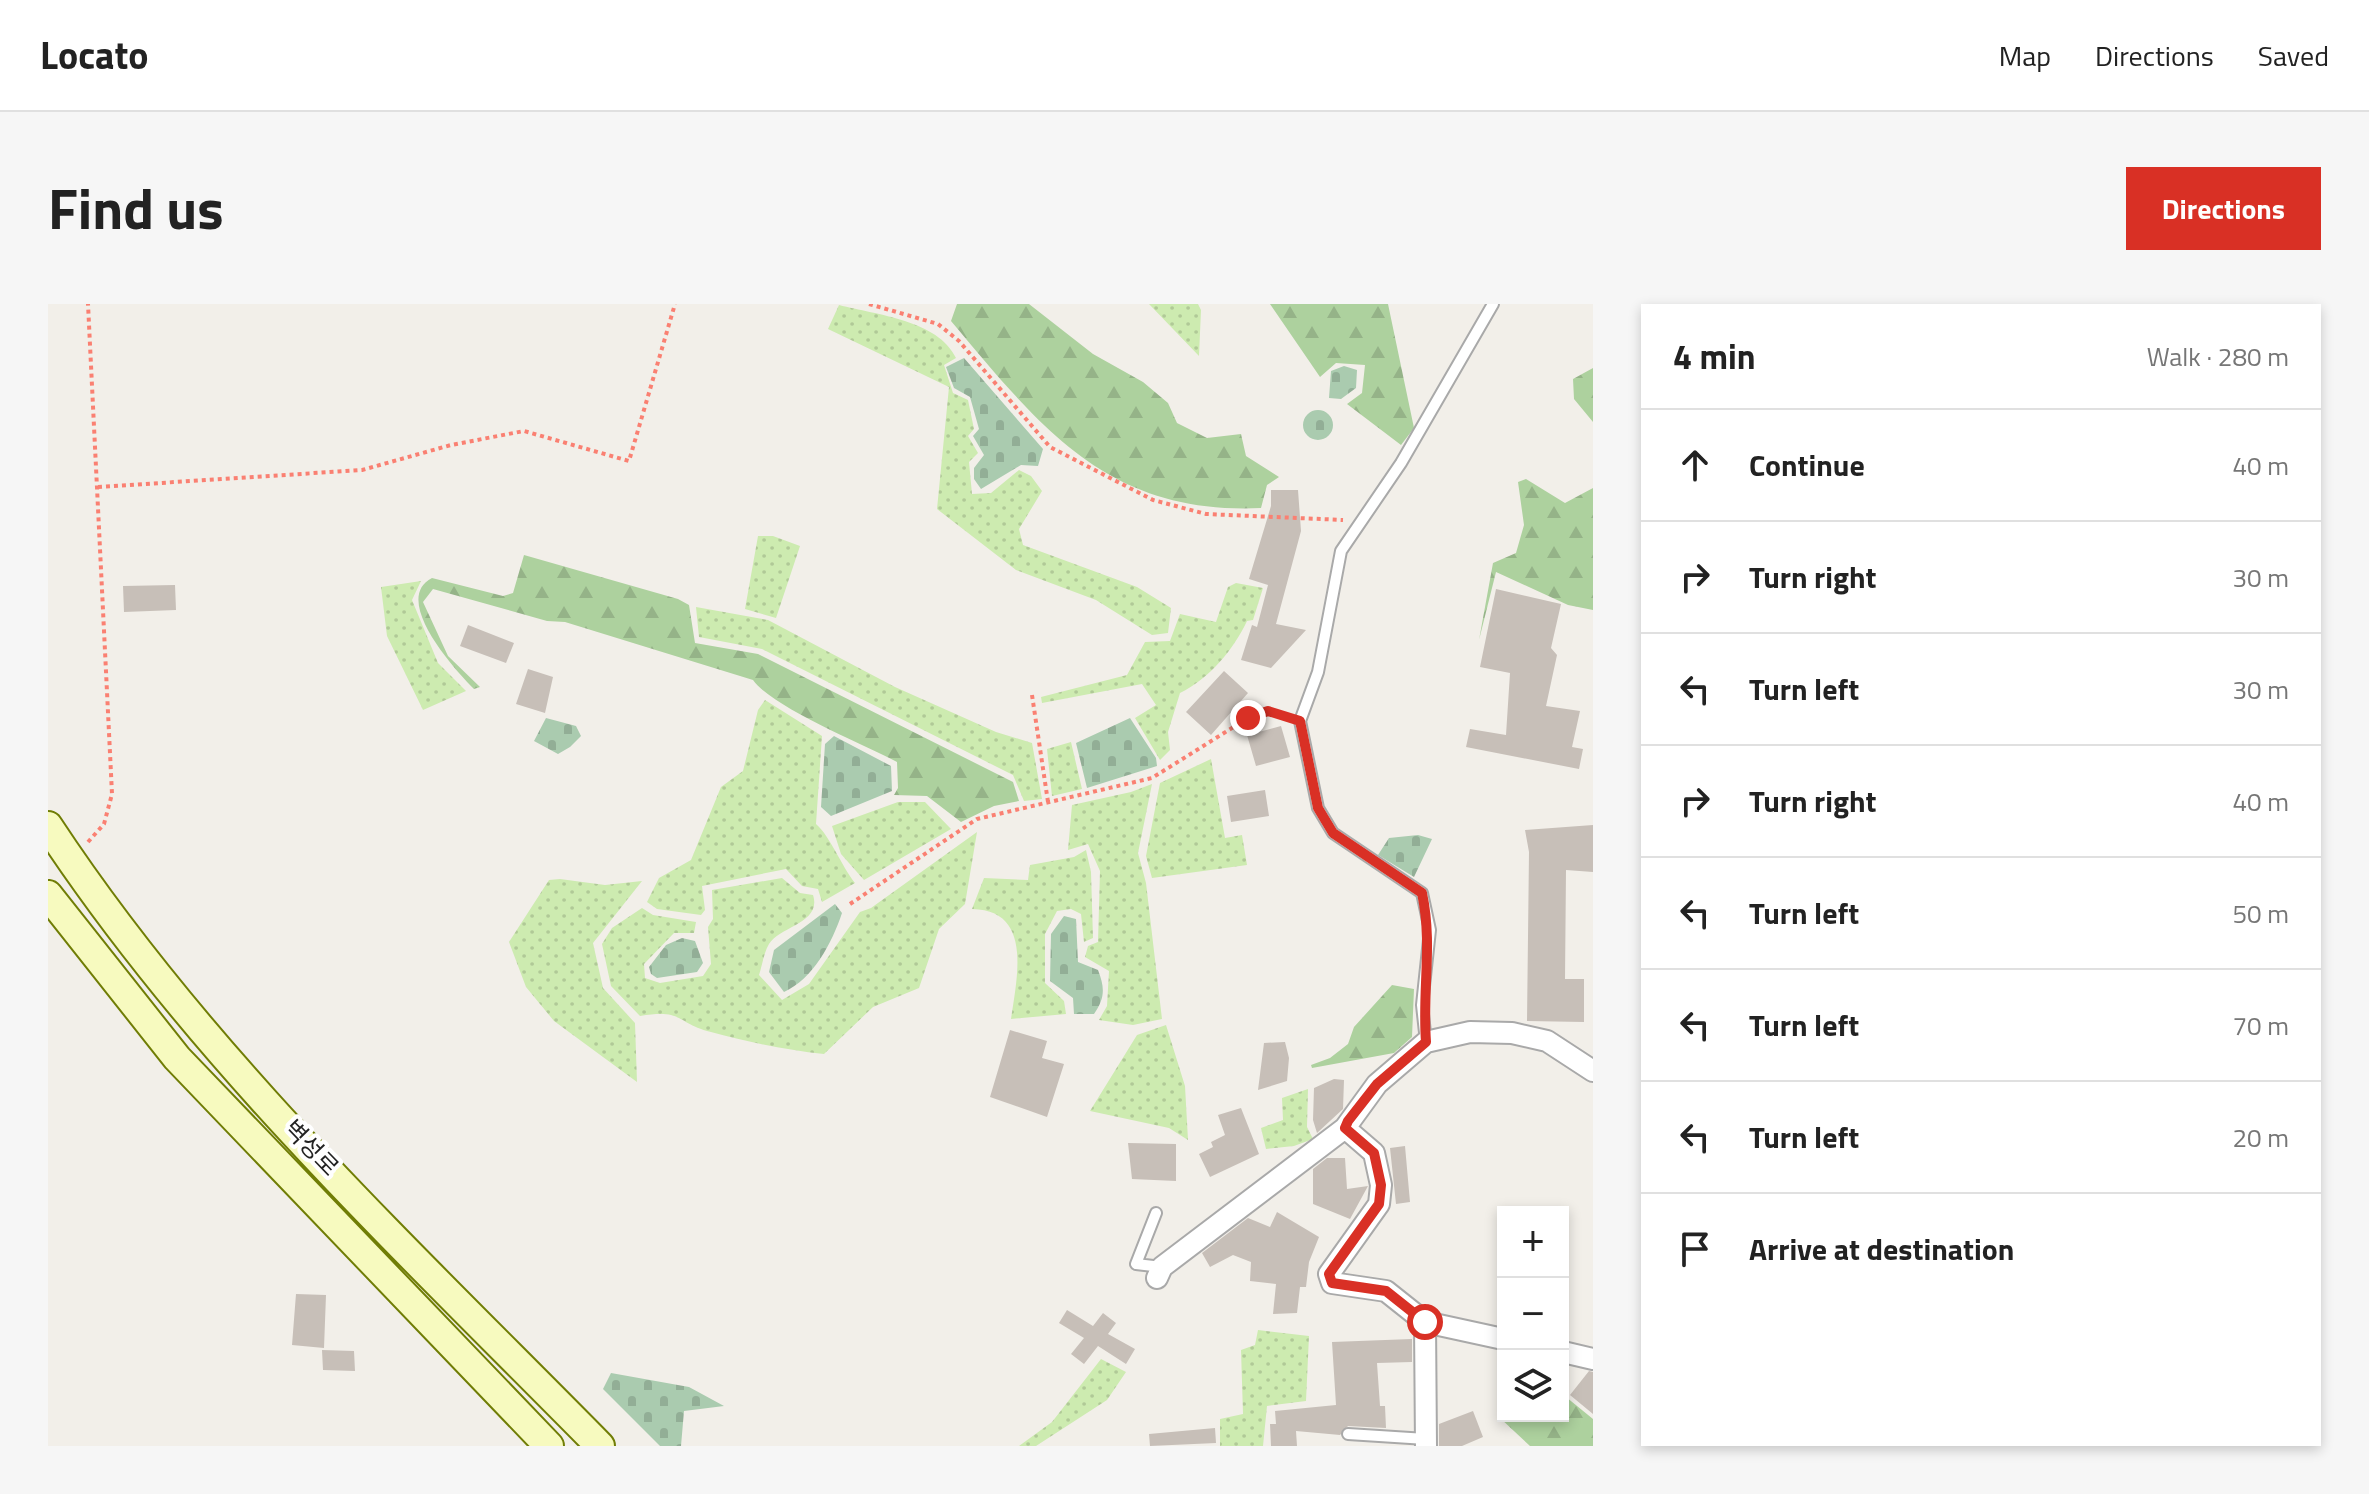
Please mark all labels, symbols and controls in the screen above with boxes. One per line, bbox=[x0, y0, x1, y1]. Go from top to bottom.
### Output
text: Locato bbox=[40, 26, 149, 84]
text: Map bbox=[1999, 34, 2051, 77]
text: Directions bbox=[2095, 34, 2214, 77]
text: Saved bbox=[2258, 34, 2329, 77]
text: Find us bbox=[48, 166, 224, 251]
button: Directions bbox=[2126, 167, 2321, 250]
text: 4 min bbox=[1673, 330, 1756, 382]
text: Walk · 280 m bbox=[2147, 337, 2289, 376]
text: Continue bbox=[1749, 442, 1865, 488]
icon: ahead bbox=[1673, 443, 1717, 487]
text: 40 m bbox=[2232, 446, 2289, 485]
text: Turn right bbox=[1749, 554, 1877, 600]
icon: right bbox=[1673, 555, 1717, 599]
text: 30 m bbox=[2232, 558, 2289, 597]
text: Turn left bbox=[1749, 666, 1859, 712]
icon: left bbox=[1673, 667, 1717, 711]
text: 30 m bbox=[2232, 670, 2289, 709]
route end bbox=[1230, 700, 1266, 736]
text: Turn right bbox=[1749, 778, 1877, 824]
icon: right bbox=[1673, 779, 1717, 823]
text: 40 m bbox=[2232, 782, 2289, 821]
text: Turn left bbox=[1749, 890, 1859, 936]
icon: left bbox=[1673, 891, 1717, 935]
text: 50 m bbox=[2232, 894, 2289, 933]
text: Turn left bbox=[1749, 1002, 1859, 1048]
icon: left bbox=[1673, 1003, 1717, 1047]
text: 70 m bbox=[2232, 1006, 2289, 1045]
street label: 벽성로 bbox=[276, 1111, 348, 1184]
text: Turn left bbox=[1749, 1114, 1859, 1160]
icon: left bbox=[1673, 1115, 1717, 1159]
text: 20 m bbox=[2232, 1118, 2289, 1157]
map controls bbox=[1497, 1206, 1569, 1422]
button: + bbox=[1497, 1206, 1569, 1278]
text: Arrive at destination bbox=[1749, 1226, 2014, 1272]
icon: arrive bbox=[1673, 1227, 1717, 1271]
button: − bbox=[1497, 1278, 1569, 1350]
route start bbox=[1407, 1304, 1443, 1340]
button: layers bbox=[1497, 1350, 1569, 1422]

